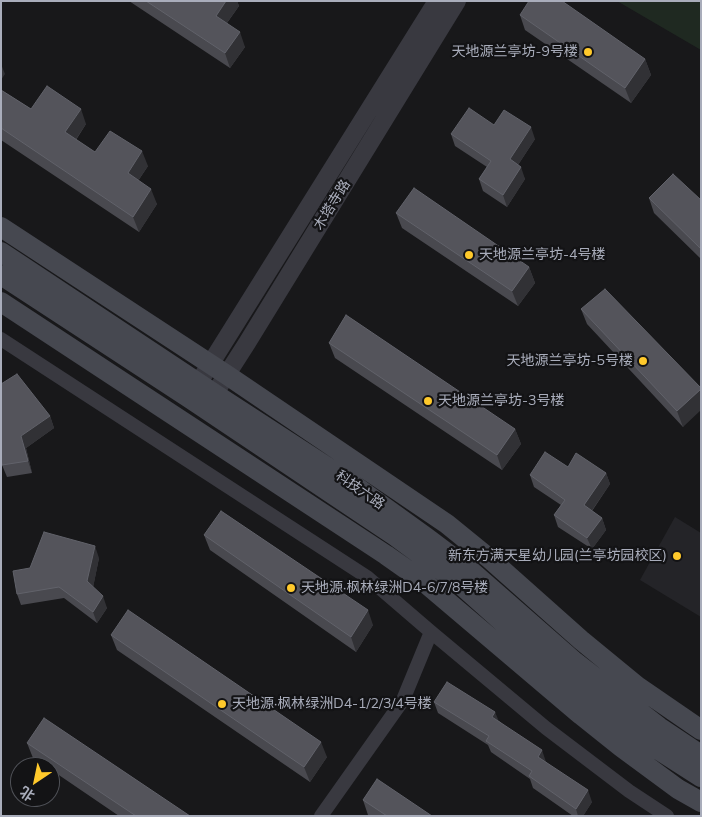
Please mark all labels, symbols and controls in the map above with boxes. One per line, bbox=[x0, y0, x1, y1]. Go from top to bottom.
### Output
place label: 天地源兰亭坊-9号楼 bbox=[452, 44, 578, 60]
marker: 天地源兰亭坊-9号楼 bbox=[582, 46, 594, 58]
street label: 木塔寺路 bbox=[310, 177, 354, 233]
place label: 天地源兰亭坊-4号楼 bbox=[479, 247, 605, 263]
marker: 天地源兰亭坊-4号楼 bbox=[463, 249, 475, 261]
place label: 天地源兰亭坊-5号楼 bbox=[507, 353, 633, 369]
marker: 天地源兰亭坊-5号楼 bbox=[637, 355, 649, 367]
place label: 天地源兰亭坊-3号楼 bbox=[438, 393, 564, 409]
marker: 天地源兰亭坊-3号楼 bbox=[422, 395, 434, 407]
street label: 科技六路 bbox=[332, 467, 388, 513]
place label: 新东方满天星幼儿园(兰亭坊园校区) bbox=[448, 548, 667, 564]
marker: 新东方满天星幼儿园(兰亭坊园校区) bbox=[671, 550, 683, 562]
place label: 天地源·枫林绿洲D4-6/7/8号楼 bbox=[301, 580, 488, 596]
marker: 天地源·枫林绿洲D4-6/7/8号楼 bbox=[285, 582, 297, 594]
place label: 天地源·枫林绿洲D4-1/2/3/4号楼 bbox=[232, 696, 432, 712]
marker: 天地源·枫林绿洲D4-1/2/3/4号楼 bbox=[216, 698, 228, 710]
north arrow bbox=[10, 757, 60, 807]
text: 北 bbox=[16, 782, 38, 805]

